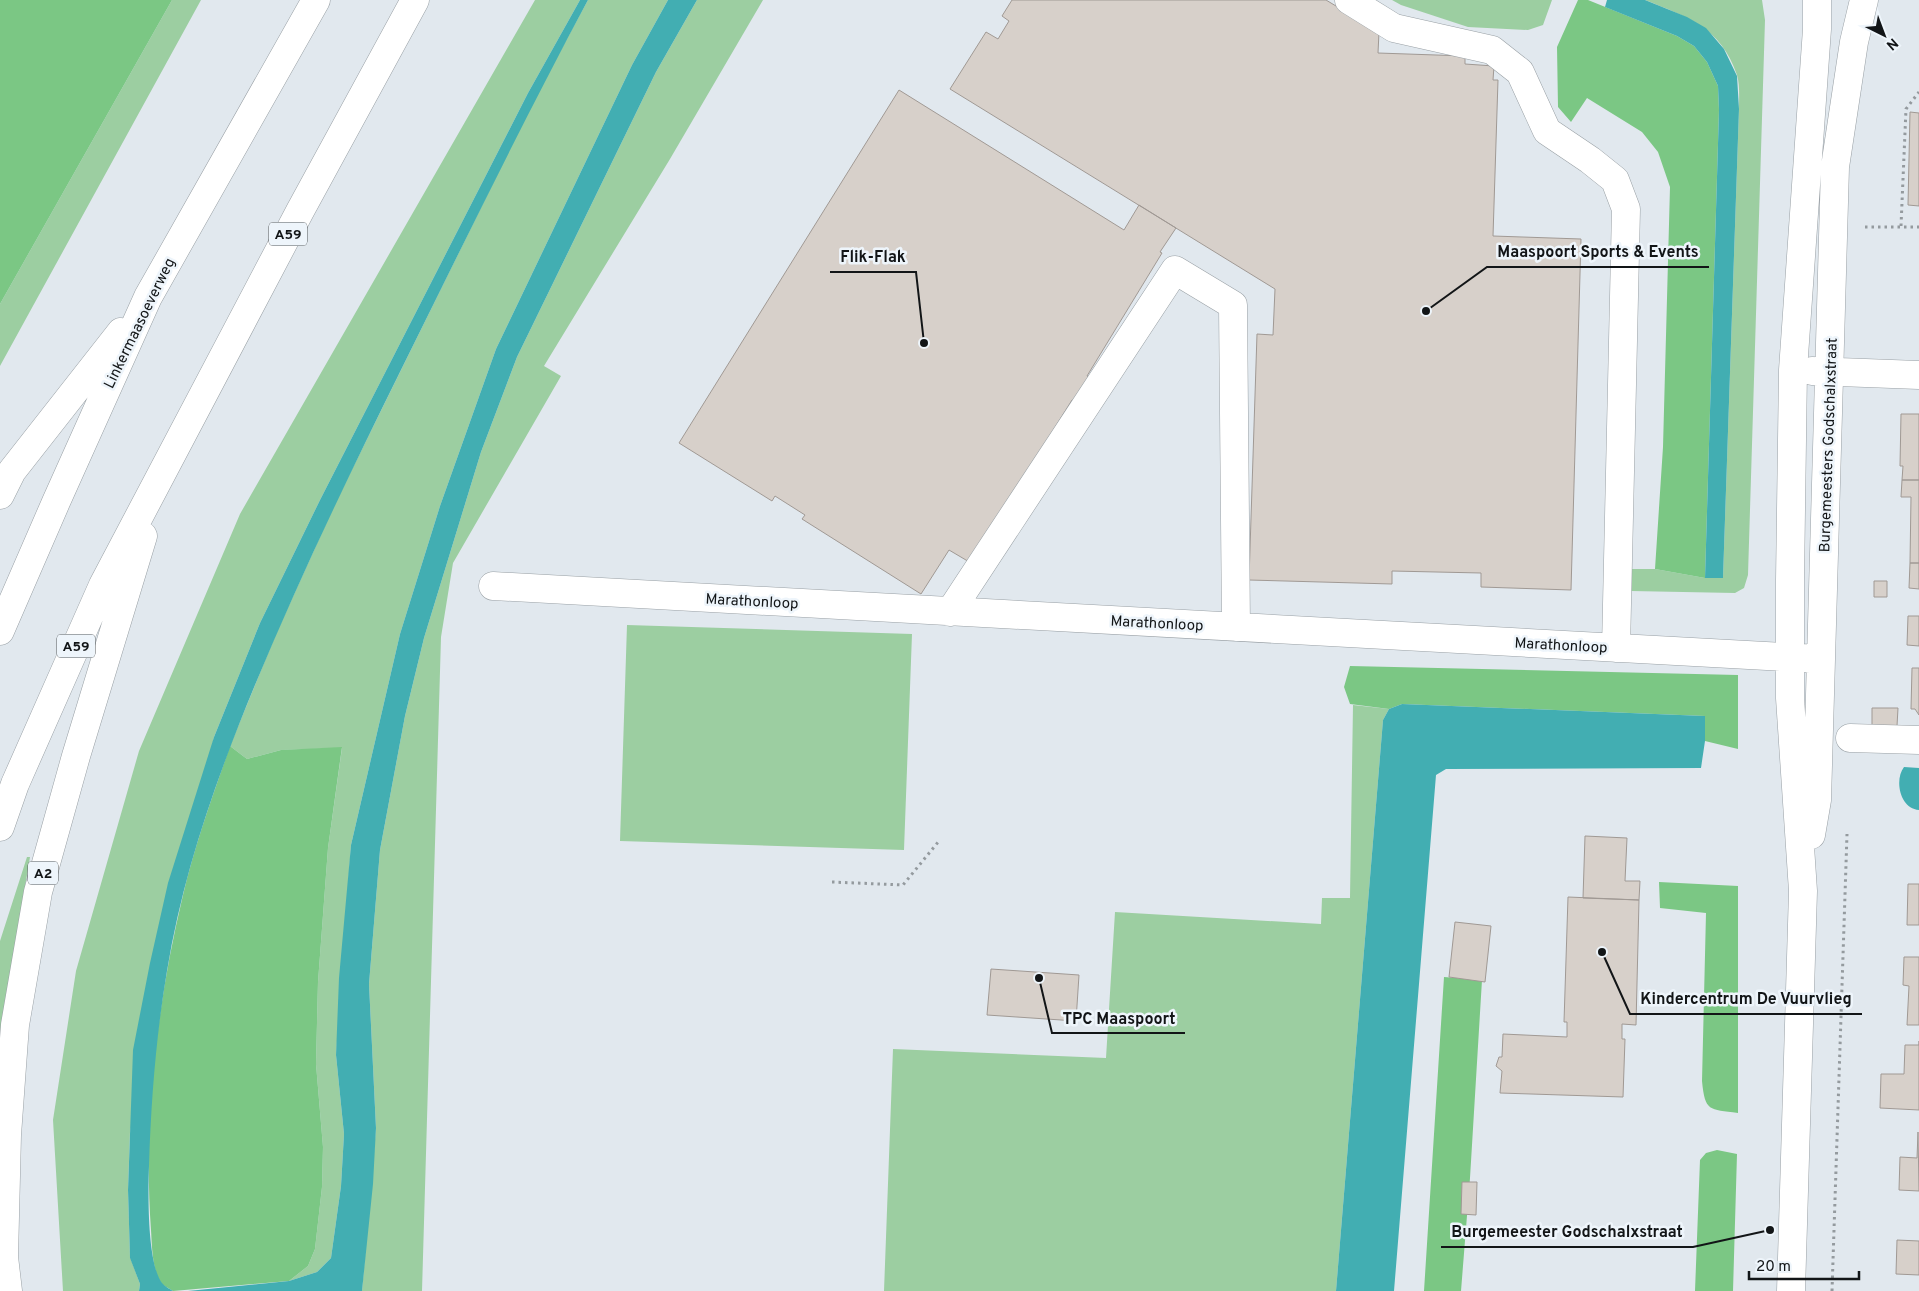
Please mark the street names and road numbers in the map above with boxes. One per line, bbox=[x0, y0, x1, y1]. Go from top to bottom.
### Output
road number: A59 bbox=[269, 222, 307, 245]
street label: Linkermaasoeverweg bbox=[100, 255, 180, 392]
street label: Burgemeesters Godschalxstraat bbox=[1816, 337, 1843, 553]
street label: Marathonloop bbox=[705, 591, 799, 614]
street label: Marathonloop bbox=[1110, 613, 1204, 636]
road number: A59 bbox=[57, 634, 95, 658]
street label: Marathonloop bbox=[1514, 635, 1608, 658]
road number: A2 bbox=[28, 861, 58, 884]

